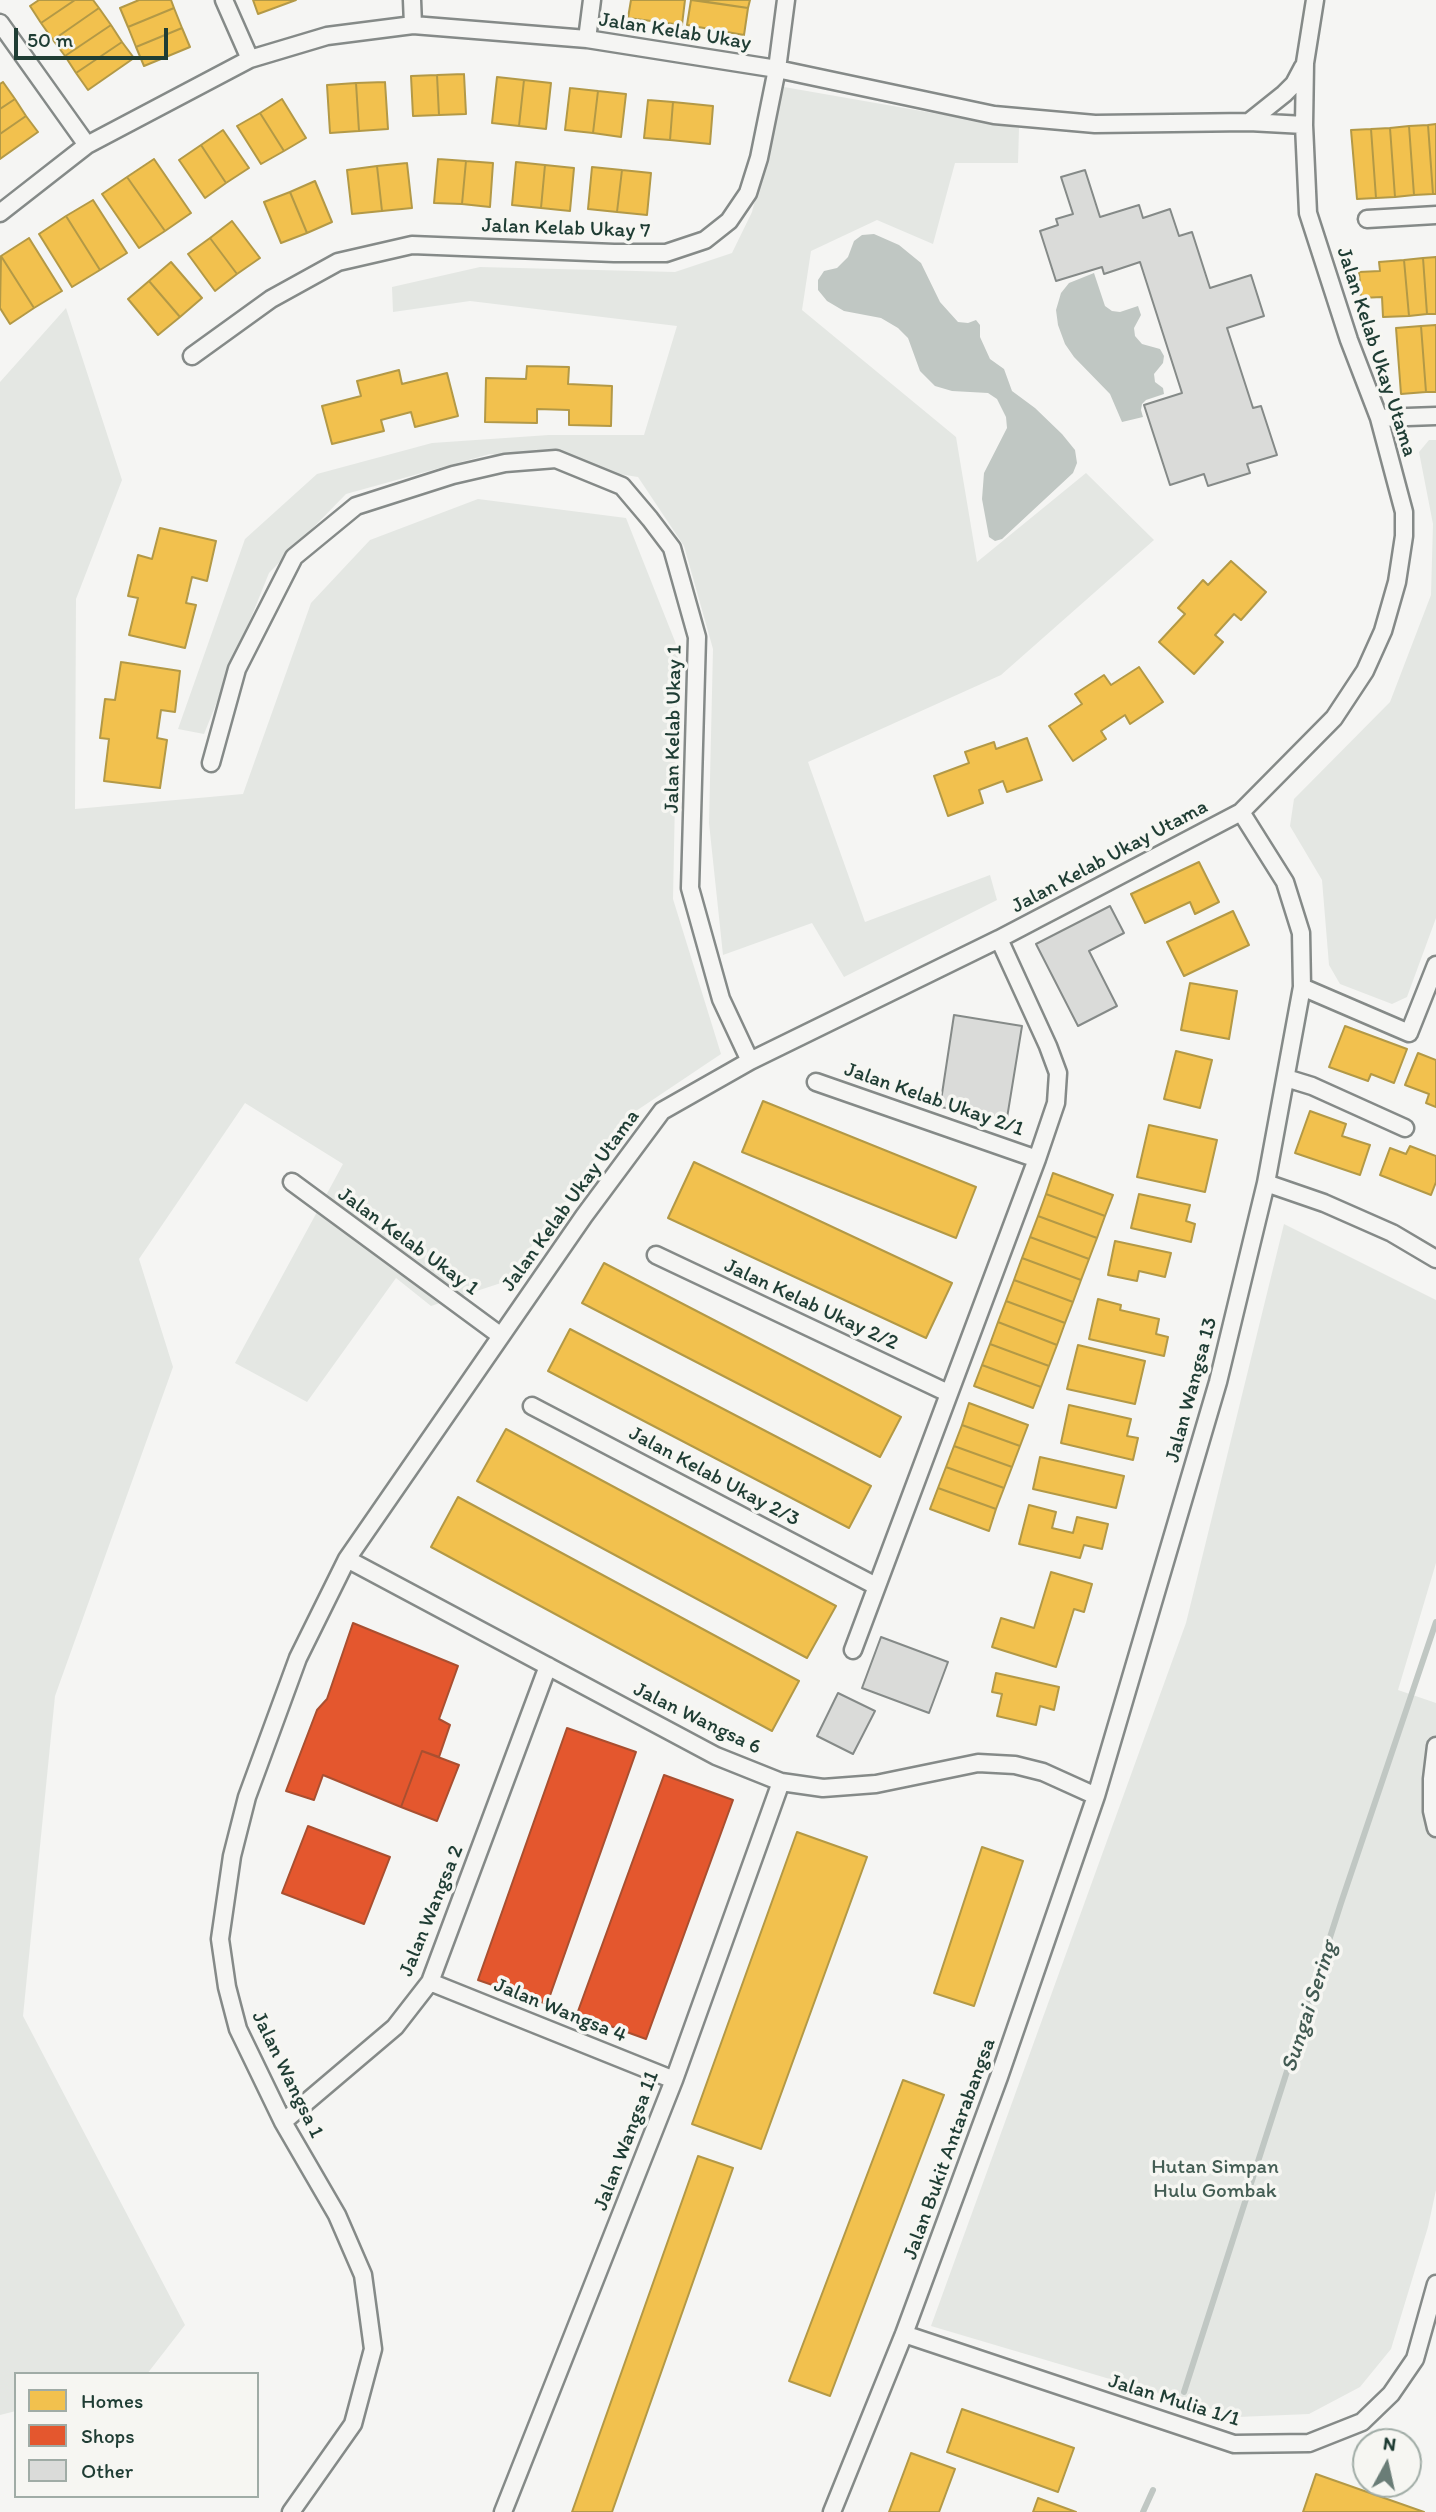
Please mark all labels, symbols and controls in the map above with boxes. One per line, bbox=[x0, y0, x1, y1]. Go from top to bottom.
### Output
street label: Jalan Kelab Ukay bbox=[597, 8, 753, 56]
scale bar bbox=[18, 14, 172, 58]
text: 50 m bbox=[27, 27, 73, 52]
street label: Jalan Kelab Ukay 7 bbox=[481, 213, 651, 245]
street label: Jalan Kelab Ukay Utama bbox=[1330, 244, 1422, 460]
street label: Jalan Kelab Ukay 1 bbox=[660, 645, 688, 813]
street label: Jalan Kelab Ukay Utama bbox=[1008, 795, 1212, 919]
street label: Jalan Kelab Ukay 2/1 bbox=[841, 1057, 1027, 1143]
street label: Jalan Kelab Ukay Utama bbox=[497, 1105, 645, 1297]
street label: Jalan Kelab Ukay 1 bbox=[333, 1182, 483, 1302]
street label: Jalan Kelab Ukay 2/2 bbox=[720, 1254, 902, 1356]
street label: Jalan Wangsa 13 bbox=[1161, 1315, 1223, 1465]
street label: Jalan Kelab Ukay 2/3 bbox=[624, 1421, 804, 1533]
street label: Jalan Wangsa 6 bbox=[629, 1677, 765, 1761]
street label: Jalan Wangsa 2 bbox=[394, 1842, 470, 1980]
water label: Sungai Sering bbox=[1276, 1938, 1344, 2076]
street label: Jalan Wangsa 4 bbox=[490, 1973, 630, 2049]
street label: Jalan Wangsa 1 bbox=[245, 2008, 329, 2142]
street label: Jalan Bukit Antarabangsa bbox=[898, 2035, 1002, 2263]
street label: Jalan Wangsa 11 bbox=[589, 2068, 665, 2214]
park label: Hutan Simpan Hulu Gombak bbox=[1151, 2155, 1279, 2205]
street label: Jalan Mulia 1/1 bbox=[1105, 2369, 1243, 2433]
legend bbox=[14, 2372, 259, 2498]
text: Homes bbox=[81, 2388, 143, 2413]
text: Shops bbox=[81, 2423, 135, 2448]
north arrow bbox=[1352, 2428, 1422, 2498]
text: N bbox=[1382, 2431, 1398, 2456]
text: Other bbox=[81, 2458, 133, 2483]

